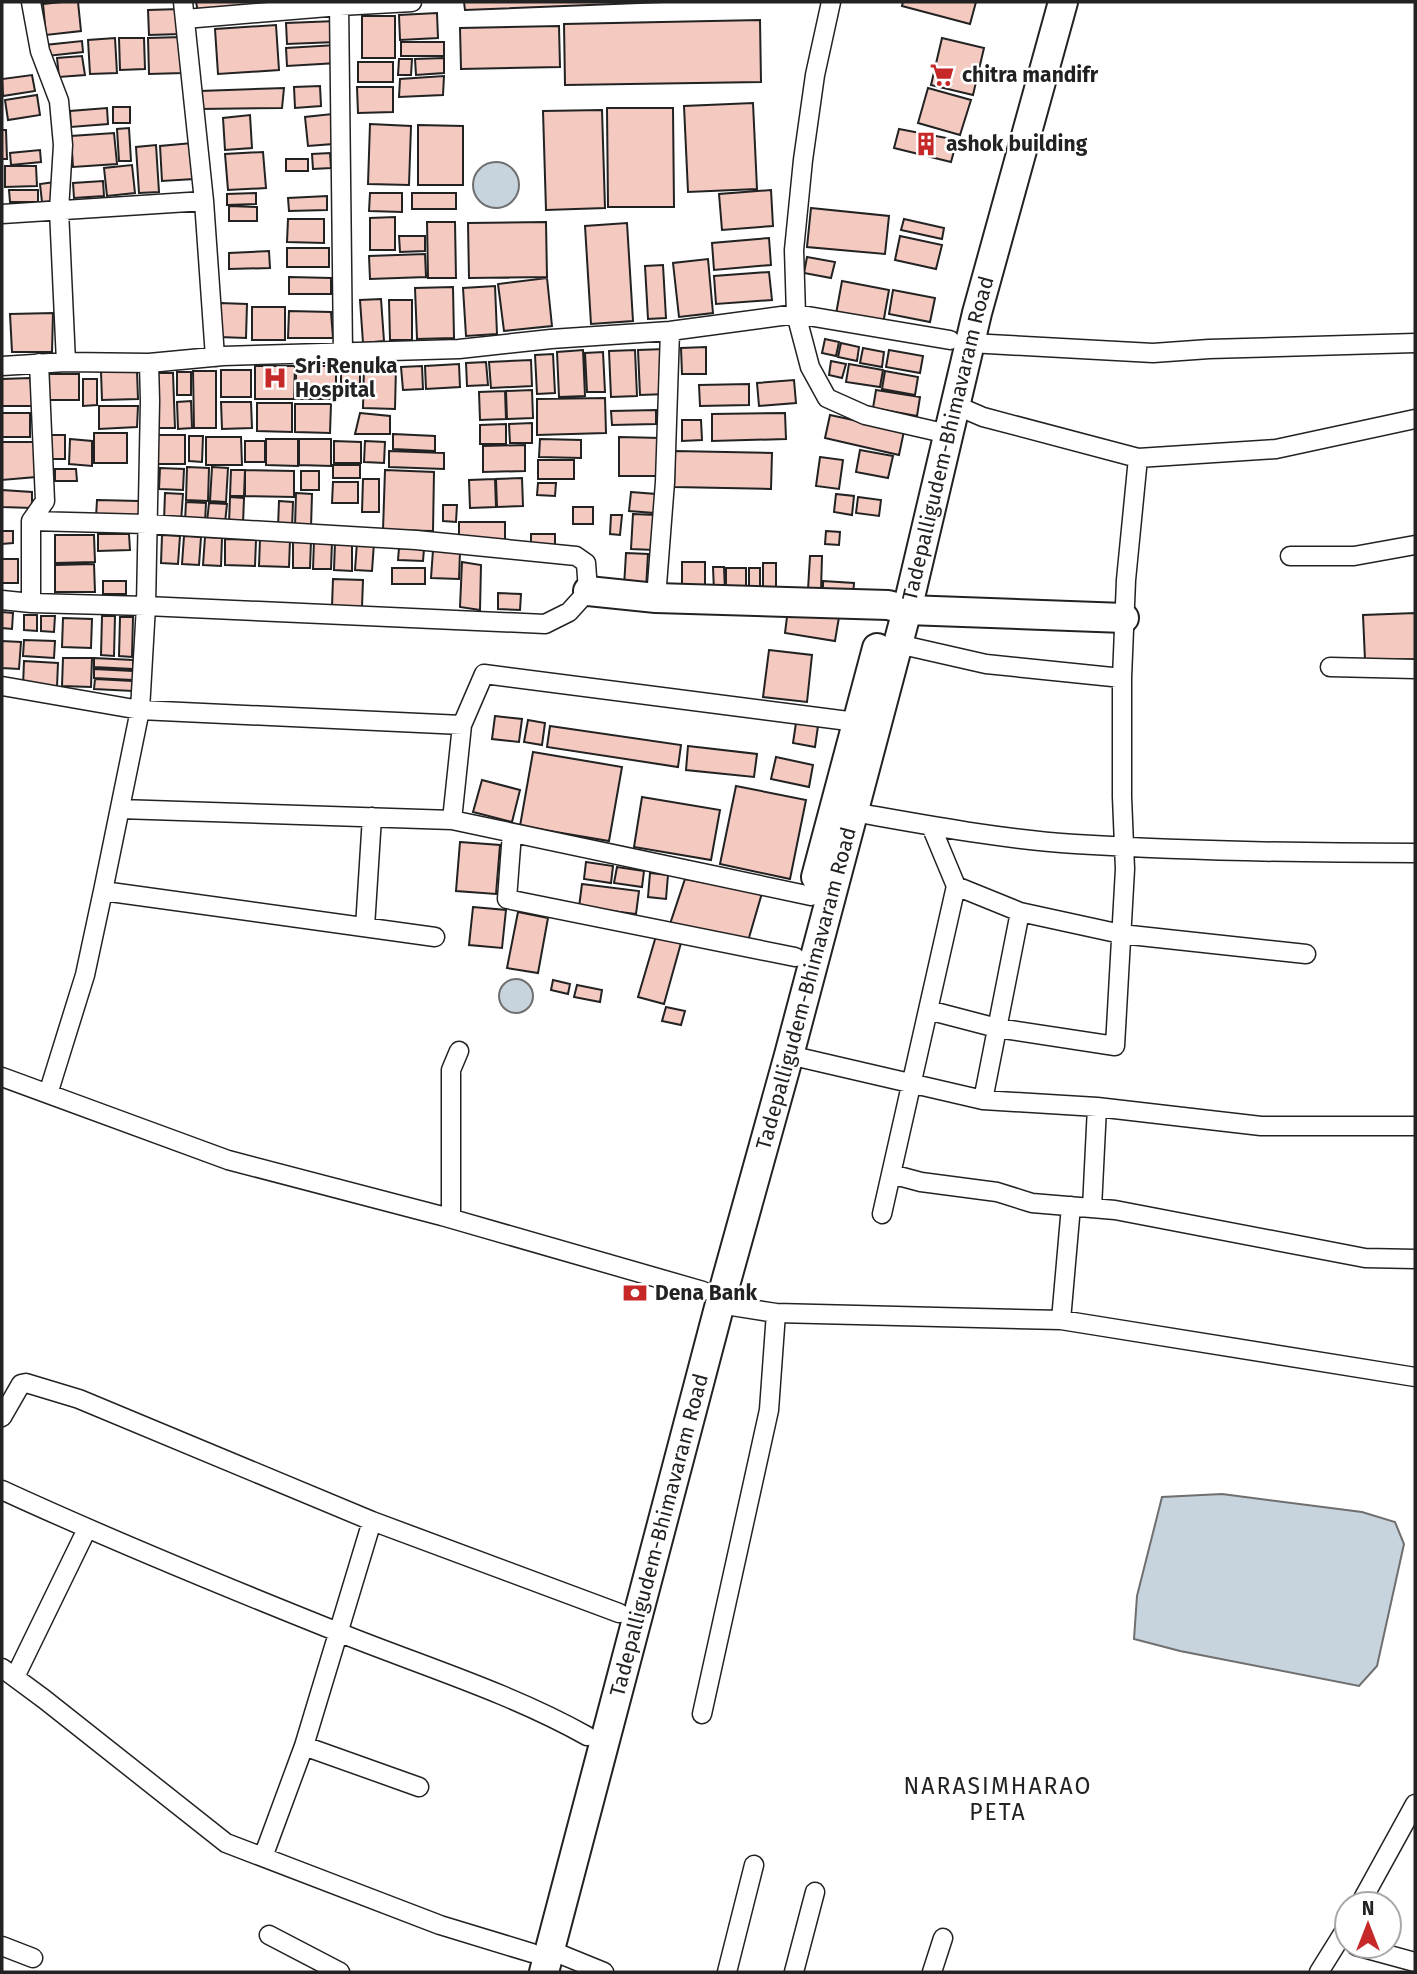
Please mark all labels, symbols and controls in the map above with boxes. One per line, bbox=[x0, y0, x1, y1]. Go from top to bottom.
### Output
supermarket icon: chitra mandifr bbox=[928, 61, 956, 89]
place label: chitra mandifr bbox=[962, 62, 1099, 88]
building icon: ashok building bbox=[912, 130, 940, 158]
place label: ashok building bbox=[946, 131, 1088, 157]
street label: Tadepalligudem-Bhimavaram Road bbox=[897, 273, 1000, 603]
place label: Sri Renuka Hospital bbox=[295, 353, 397, 403]
hospital icon: Sri Renuka Hospital bbox=[261, 364, 289, 392]
street label: Tadepalligudem-Bhimavaram Road bbox=[750, 824, 862, 1153]
bank icon: Dena Bank bbox=[621, 1279, 649, 1307]
place label: Dena Bank bbox=[655, 1280, 757, 1306]
street label: Tadepalligudem-Bhimavaram Road bbox=[604, 1371, 714, 1699]
district label: NARASIMHARAO PETA bbox=[904, 1772, 1092, 1826]
north arrow bbox=[1333, 1890, 1403, 1960]
text: N bbox=[1362, 1897, 1374, 1920]

